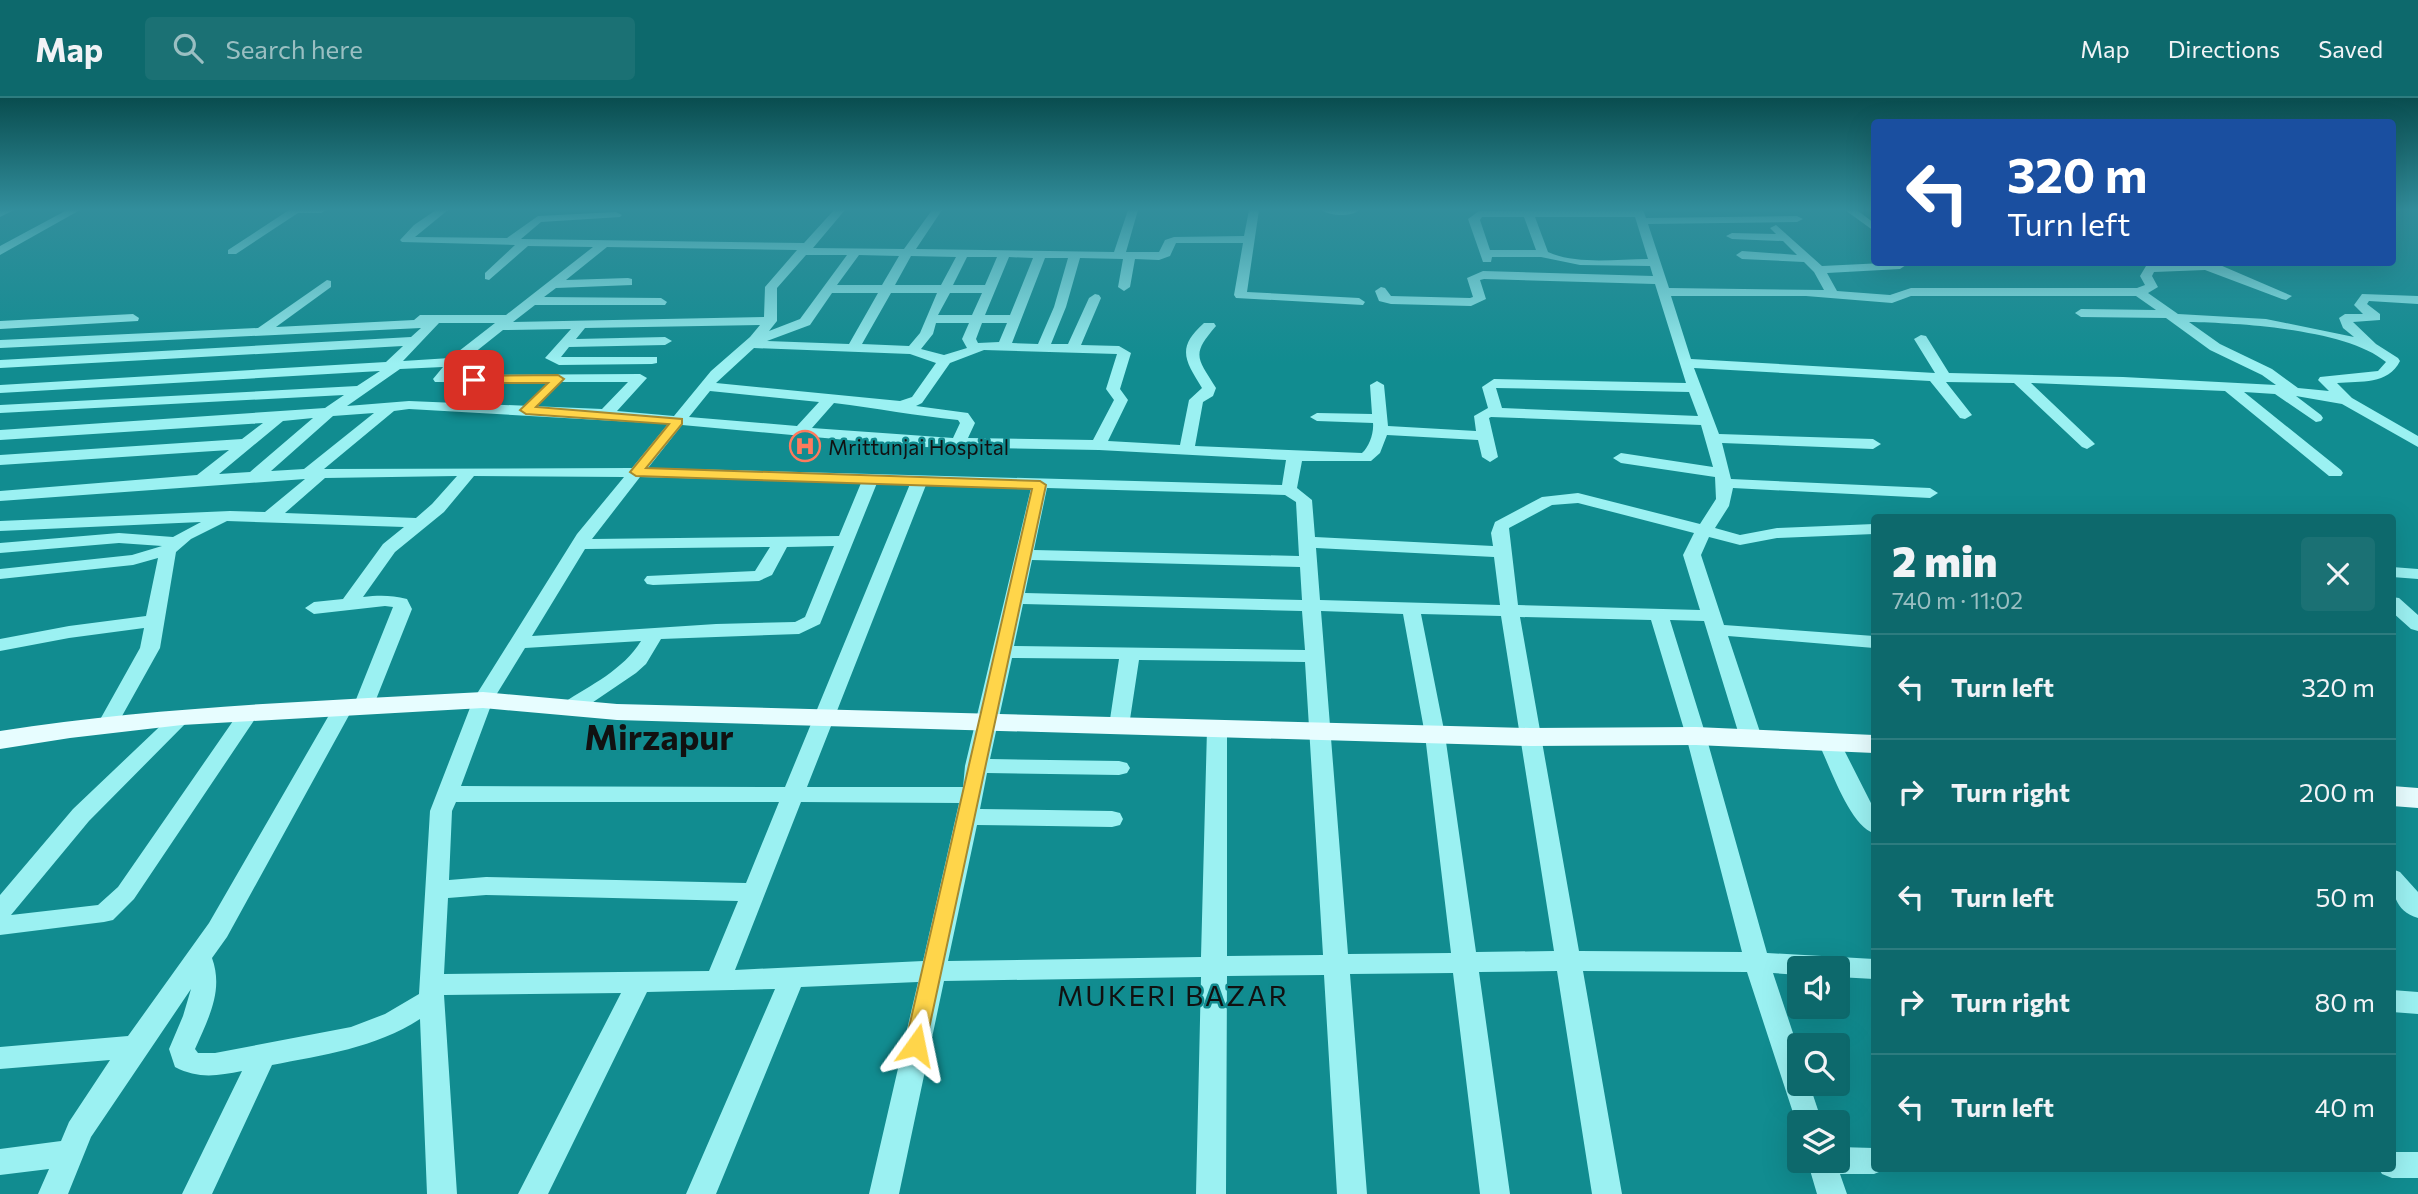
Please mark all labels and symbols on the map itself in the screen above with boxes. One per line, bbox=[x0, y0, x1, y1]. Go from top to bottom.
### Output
pin bbox=[444, 350, 504, 410]
hospital icon: Mrittunjai Hospital bbox=[788, 429, 822, 463]
place label: Mrittunjai Hospital bbox=[828, 434, 1009, 459]
district label: Mirzapur bbox=[584, 714, 734, 757]
district label: MUKERI BAZAR bbox=[1057, 978, 1289, 1012]
position arrow bbox=[879, 1008, 953, 1082]

